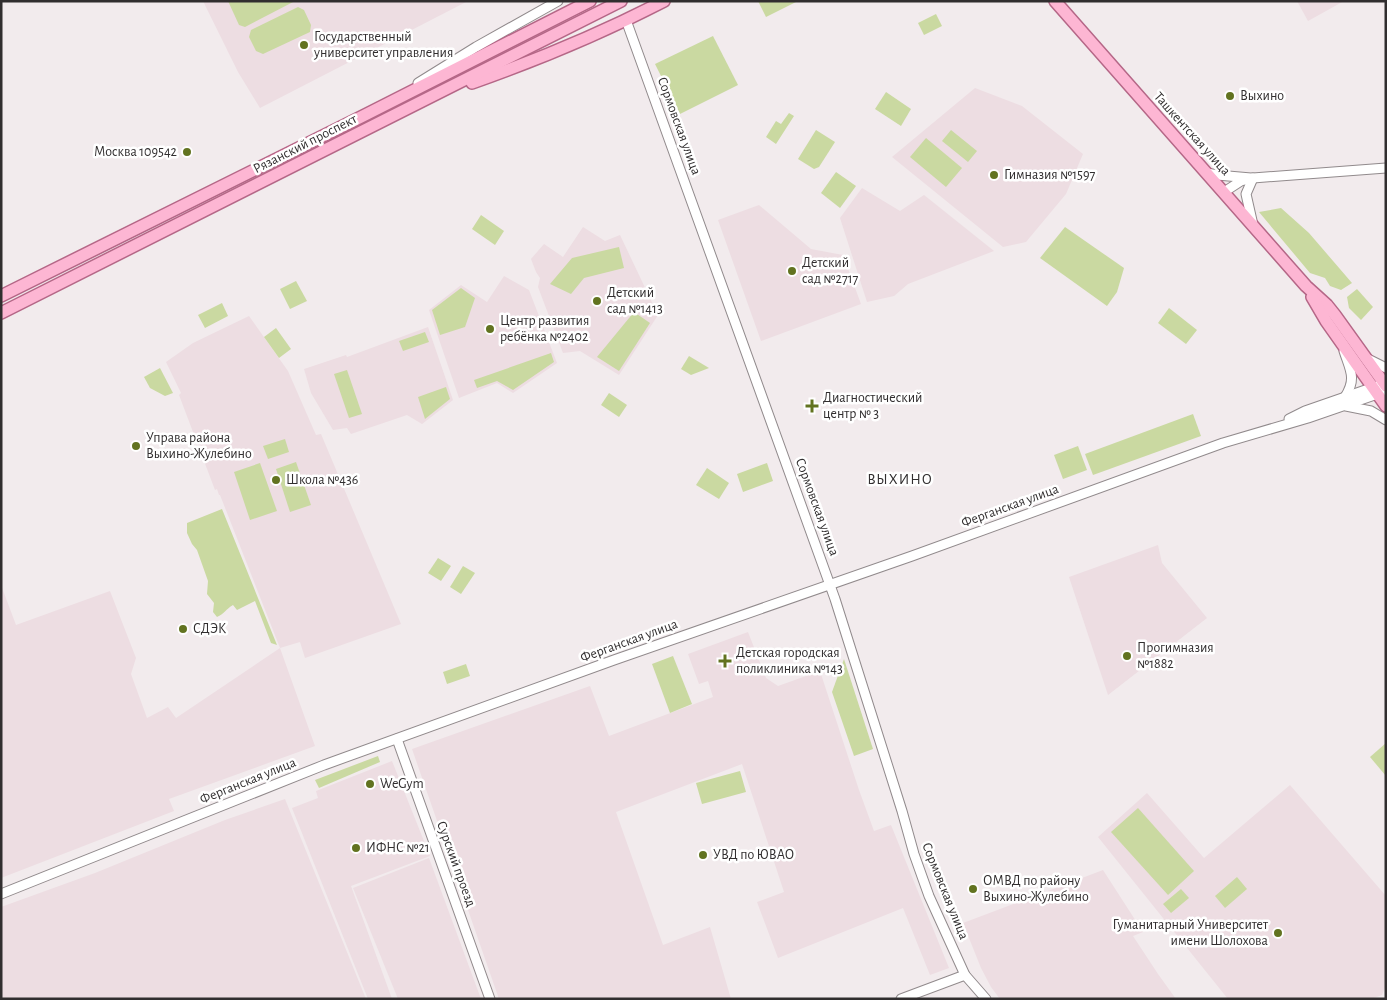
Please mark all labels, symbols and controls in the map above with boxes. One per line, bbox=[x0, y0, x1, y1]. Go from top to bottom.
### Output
place label: Государственный университет управления bbox=[313, 30, 453, 60]
marker: Государственный университет управления bbox=[298, 39, 310, 51]
street label: Сормовская улица bbox=[655, 75, 703, 177]
place label: Выхино bbox=[1240, 89, 1284, 103]
street label: Ташкентская улица bbox=[1151, 90, 1233, 179]
marker: Выхино bbox=[1224, 90, 1236, 102]
street label: Рязанский проспект bbox=[251, 111, 360, 176]
place label: Москва 109542 bbox=[94, 145, 177, 159]
marker: Москва 109542 bbox=[181, 146, 193, 158]
place label: Гимназия №1597 bbox=[1004, 168, 1096, 182]
marker: Гимназия №1597 bbox=[988, 169, 1000, 181]
place label: Детский сад №2717 bbox=[802, 256, 859, 286]
marker: Детский сад №2717 bbox=[786, 265, 798, 277]
place label: Детский сад №1413 bbox=[607, 286, 663, 316]
marker: Детский сад №1413 bbox=[591, 295, 603, 307]
place label: Центр развития ребёнка №2402 bbox=[500, 314, 589, 344]
marker: Центр развития ребёнка №2402 bbox=[484, 323, 496, 335]
place label: Диагностический центр № 3 bbox=[823, 391, 922, 421]
marker: Диагностический центр № 3 bbox=[805, 399, 819, 413]
place label: Управа района Выхино-Жулебино bbox=[146, 431, 252, 461]
marker: Управа района Выхино-Жулебино bbox=[130, 440, 142, 452]
street label: Сормовская улица bbox=[793, 456, 841, 558]
district label: ВЫХИНО bbox=[867, 472, 933, 487]
place label: Школа №436 bbox=[286, 473, 358, 487]
marker: Школа №436 bbox=[270, 474, 282, 486]
street label: Ферганская улица bbox=[959, 482, 1061, 530]
street label: Ферганская улица bbox=[578, 617, 680, 665]
place label: СДЭК bbox=[193, 622, 226, 636]
marker: СДЭК bbox=[177, 623, 189, 635]
place label: Прогимназия №1882 bbox=[1137, 641, 1214, 671]
place label: Детская городская поликлиника №143 bbox=[736, 646, 843, 676]
marker: Прогимназия №1882 bbox=[1121, 650, 1133, 662]
marker: Детская городская поликлиника №143 bbox=[718, 654, 732, 668]
street label: Ферганская улица bbox=[198, 755, 299, 807]
place label: WeGym bbox=[380, 777, 424, 791]
marker: WeGym bbox=[364, 778, 376, 790]
street label: Сурский проезд bbox=[434, 819, 478, 909]
place label: ИФНС №21 bbox=[366, 841, 430, 855]
street label: Сормовская улица bbox=[919, 841, 971, 942]
marker: ИФНС №21 bbox=[350, 842, 362, 854]
place label: УВД по ЮВАО bbox=[713, 848, 794, 862]
marker: УВД по ЮВАО bbox=[697, 849, 709, 861]
place label: ОМВД по району Выхино-Жулебино bbox=[983, 874, 1089, 904]
marker: ОМВД по району Выхино-Жулебино bbox=[967, 883, 979, 895]
place label: Гуманитарный Университет имени Шолохова bbox=[1113, 918, 1269, 948]
marker: Гуманитарный Университет имени Шолохова bbox=[1272, 927, 1284, 939]

